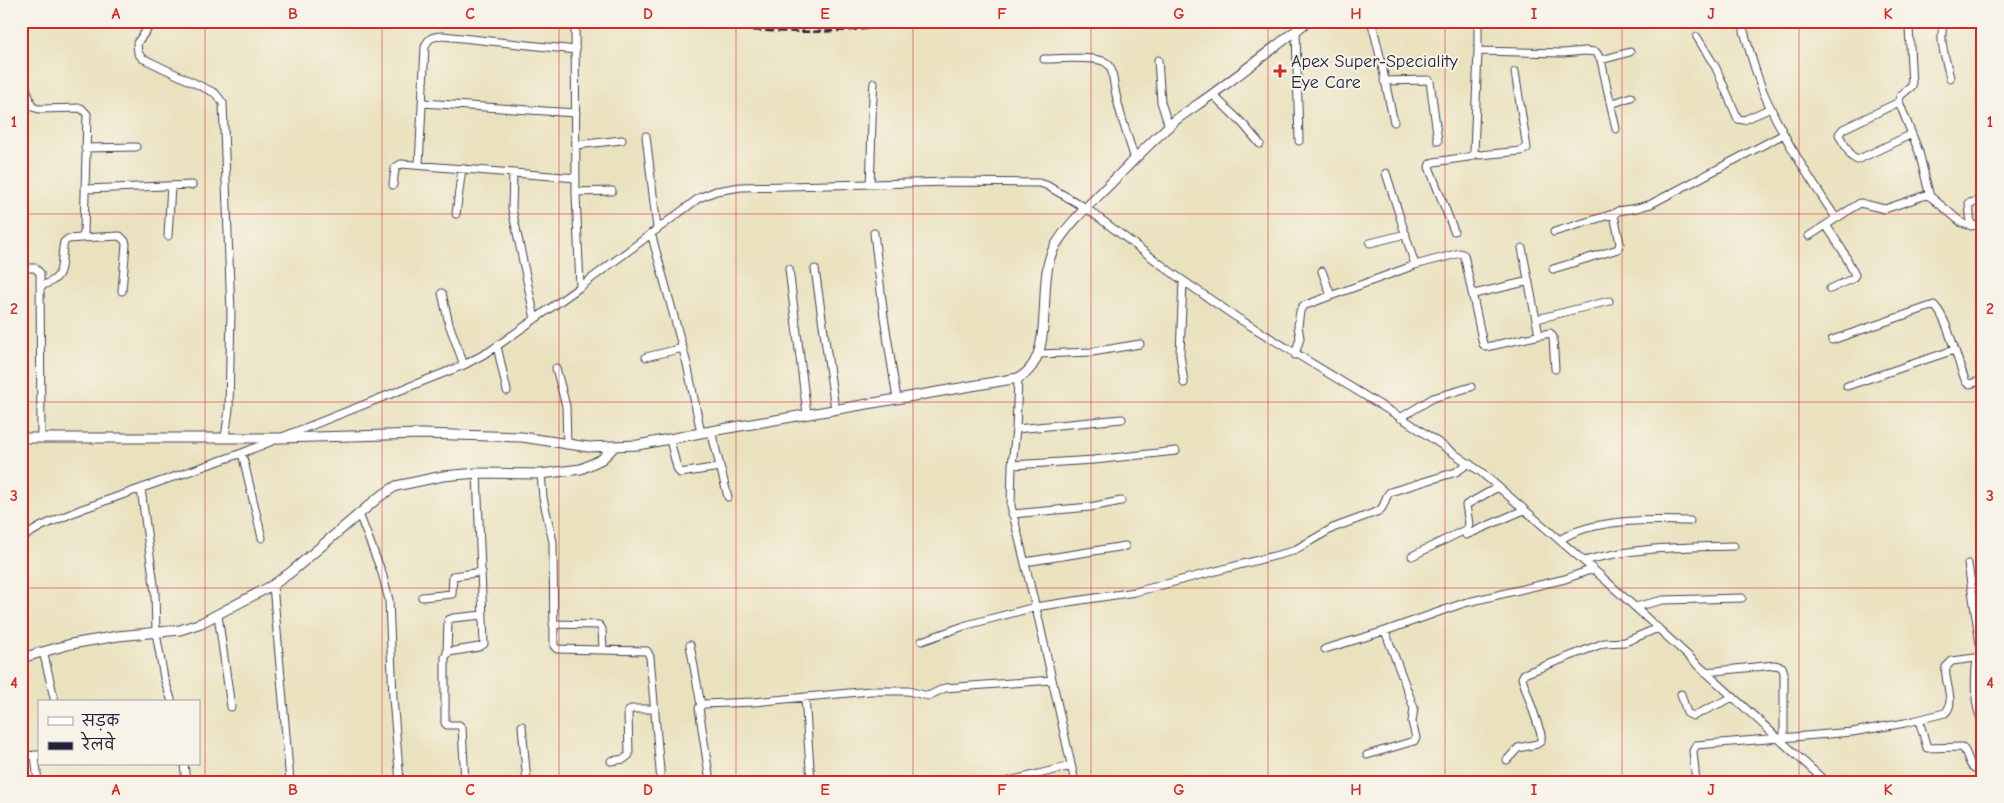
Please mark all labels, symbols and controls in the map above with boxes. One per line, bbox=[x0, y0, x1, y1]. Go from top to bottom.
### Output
text: A bbox=[112, 5, 121, 23]
text: B bbox=[288, 5, 298, 23]
text: C bbox=[465, 5, 475, 23]
text: D bbox=[643, 5, 653, 23]
text: E bbox=[820, 5, 830, 23]
text: F bbox=[997, 5, 1007, 23]
text: G bbox=[1173, 5, 1185, 23]
text: H bbox=[1350, 5, 1362, 23]
text: I bbox=[1531, 5, 1537, 23]
text: J bbox=[1707, 5, 1715, 23]
text: K bbox=[1883, 5, 1893, 23]
place label: Apex Super-Speciality Eye Care bbox=[1291, 51, 1459, 93]
marker: Apex Super-Speciality Eye Care bbox=[1273, 64, 1287, 78]
text: 1 bbox=[11, 113, 17, 131]
text: 1 bbox=[1987, 113, 1993, 131]
text: 2 bbox=[10, 300, 18, 318]
text: 2 bbox=[1986, 300, 1994, 318]
text: 3 bbox=[10, 487, 18, 505]
text: 3 bbox=[1986, 487, 1994, 505]
text: 4 bbox=[10, 674, 18, 692]
text: 4 bbox=[1986, 674, 1994, 692]
legend bbox=[38, 700, 200, 766]
text: सड़क bbox=[81, 712, 120, 731]
text: रेलवे bbox=[80, 731, 116, 754]
text: A bbox=[112, 781, 121, 799]
text: B bbox=[288, 781, 298, 799]
text: C bbox=[465, 781, 475, 799]
text: D bbox=[643, 781, 653, 799]
text: E bbox=[820, 781, 830, 799]
text: F bbox=[997, 781, 1007, 799]
text: G bbox=[1173, 781, 1185, 799]
text: H bbox=[1350, 781, 1362, 799]
text: I bbox=[1531, 781, 1537, 799]
text: J bbox=[1707, 781, 1715, 799]
text: K bbox=[1883, 781, 1893, 799]

